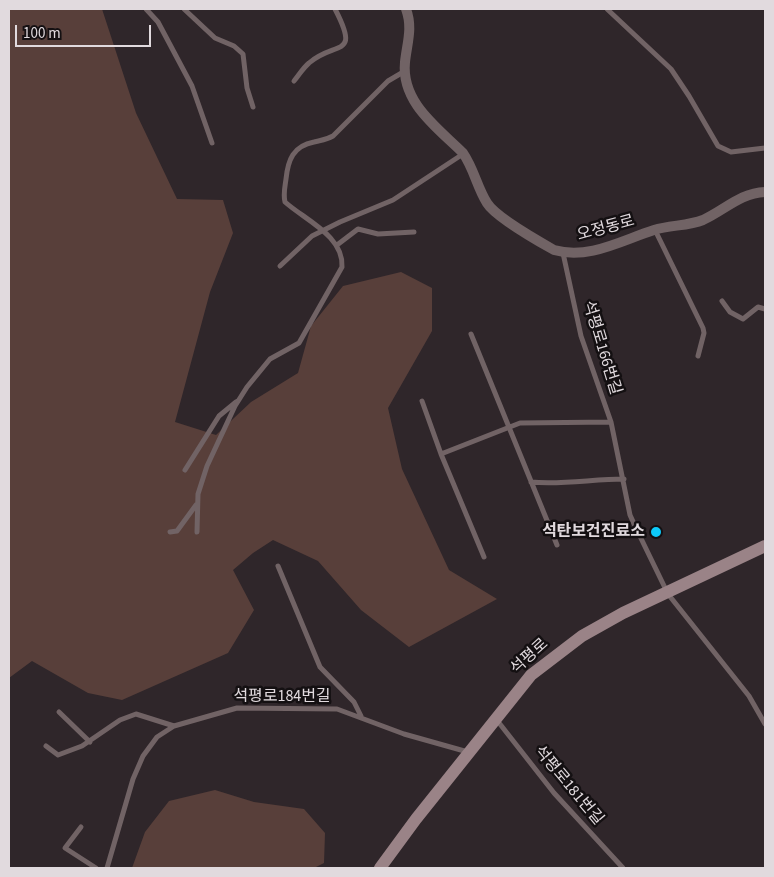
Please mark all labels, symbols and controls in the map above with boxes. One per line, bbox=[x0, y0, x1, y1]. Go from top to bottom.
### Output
scale bar bbox=[18, 15, 154, 47]
text: 100 m bbox=[23, 23, 61, 44]
street label: 오정동로 bbox=[575, 212, 637, 246]
street label: 석평로166번길 bbox=[578, 299, 624, 397]
place label: 석탄보건진료소 bbox=[542, 522, 645, 542]
marker: 석탄보건진료소 bbox=[649, 525, 663, 539]
street label: 석평로 bbox=[507, 635, 553, 679]
street label: 석평로184번길 bbox=[233, 687, 331, 707]
street label: 석평로181번길 bbox=[529, 743, 607, 829]

